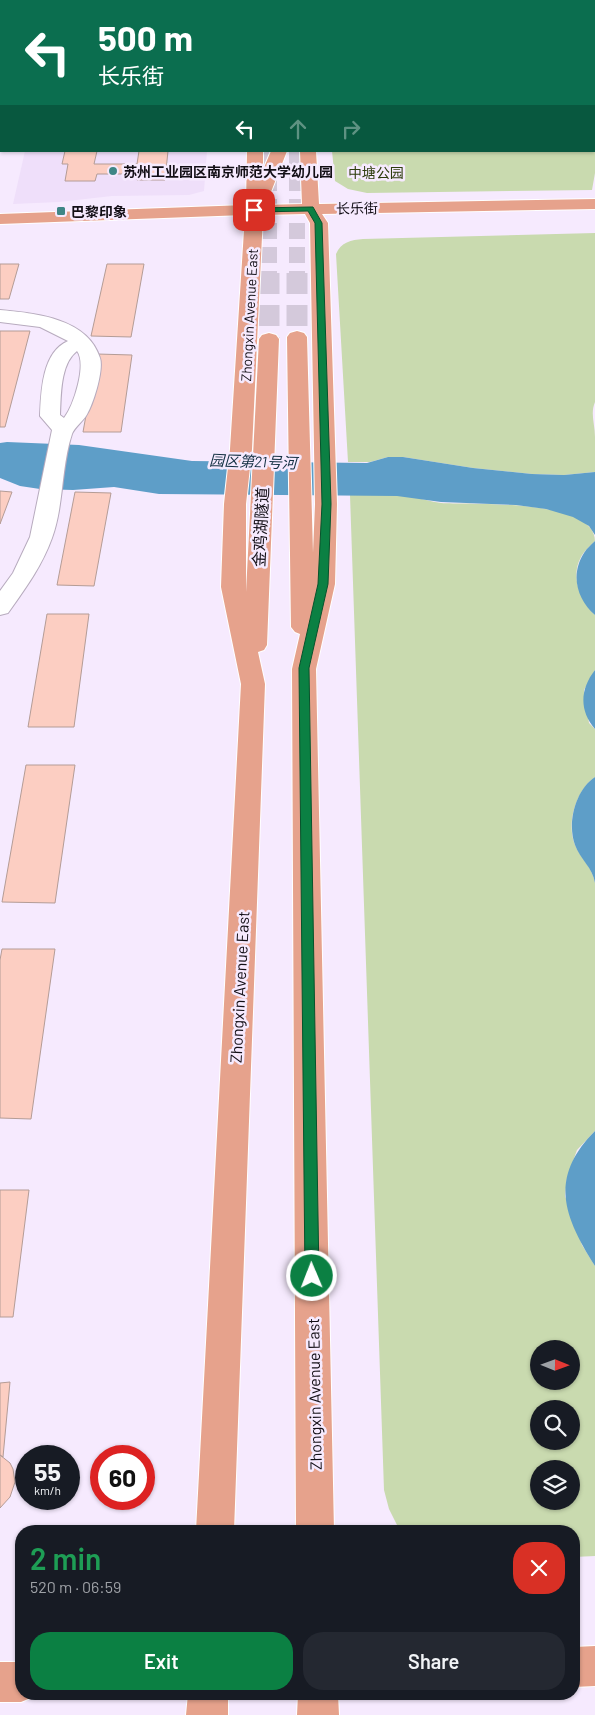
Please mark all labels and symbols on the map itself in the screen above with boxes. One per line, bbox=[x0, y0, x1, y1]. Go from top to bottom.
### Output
place label: 苏州工业园区南京师范大学幼儿园 bbox=[123, 163, 333, 180]
park label: 中塘公园 bbox=[348, 164, 404, 181]
marker: 苏州工业园区南京师范大学幼儿园 bbox=[107, 165, 119, 177]
pin bbox=[233, 189, 275, 231]
street label: 长乐街 bbox=[336, 199, 378, 217]
place label: 巴黎印象 bbox=[71, 203, 127, 220]
marker: 巴黎印象 bbox=[55, 205, 67, 217]
street label: Zhongxin Avenue East bbox=[237, 248, 261, 382]
water label: 园区第21号河 bbox=[209, 450, 300, 472]
street label: 金鸡湖隧道 bbox=[248, 487, 272, 567]
street label: Zhongxin Avenue East bbox=[226, 911, 252, 1063]
position arrow bbox=[285, 1249, 337, 1301]
street label: Zhongxin Avenue East bbox=[303, 1318, 325, 1470]
north arrow bbox=[530, 1340, 580, 1390]
speed limit sign: 60 bbox=[90, 1445, 155, 1510]

